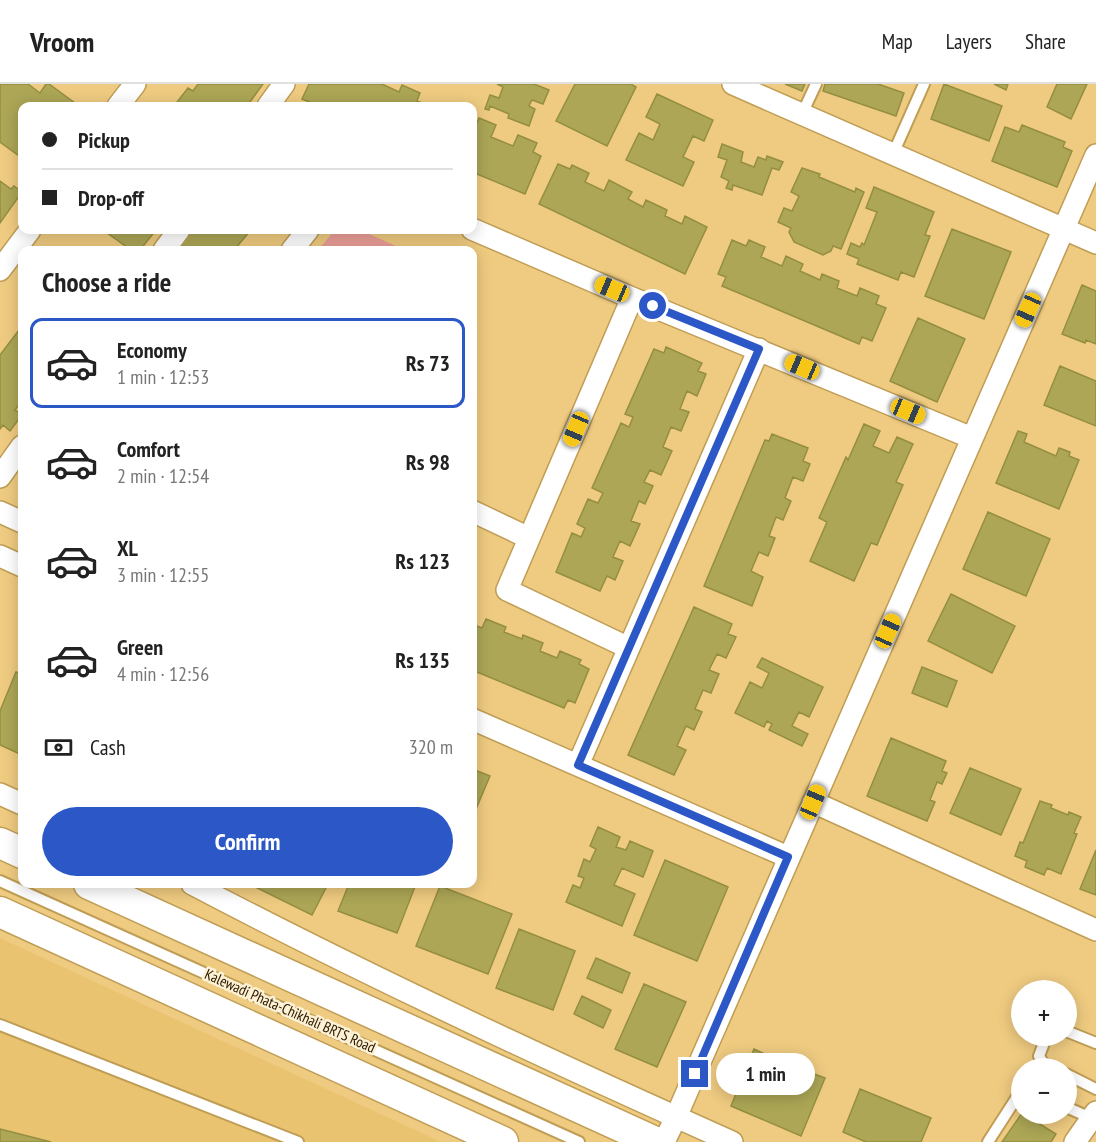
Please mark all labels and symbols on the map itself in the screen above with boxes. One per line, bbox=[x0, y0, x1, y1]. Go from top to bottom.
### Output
car bbox=[592, 274, 632, 304]
car bbox=[1012, 290, 1044, 330]
route start bbox=[639, 292, 666, 319]
car bbox=[782, 352, 822, 382]
car bbox=[888, 396, 928, 426]
car bbox=[561, 409, 591, 449]
car bbox=[872, 611, 904, 651]
car bbox=[798, 782, 828, 822]
street label: Kalewadi Phata-Chikhali BRTS Road bbox=[202, 964, 378, 1057]
callout: 1 min bbox=[716, 1053, 815, 1095]
route end bbox=[681, 1060, 708, 1087]

